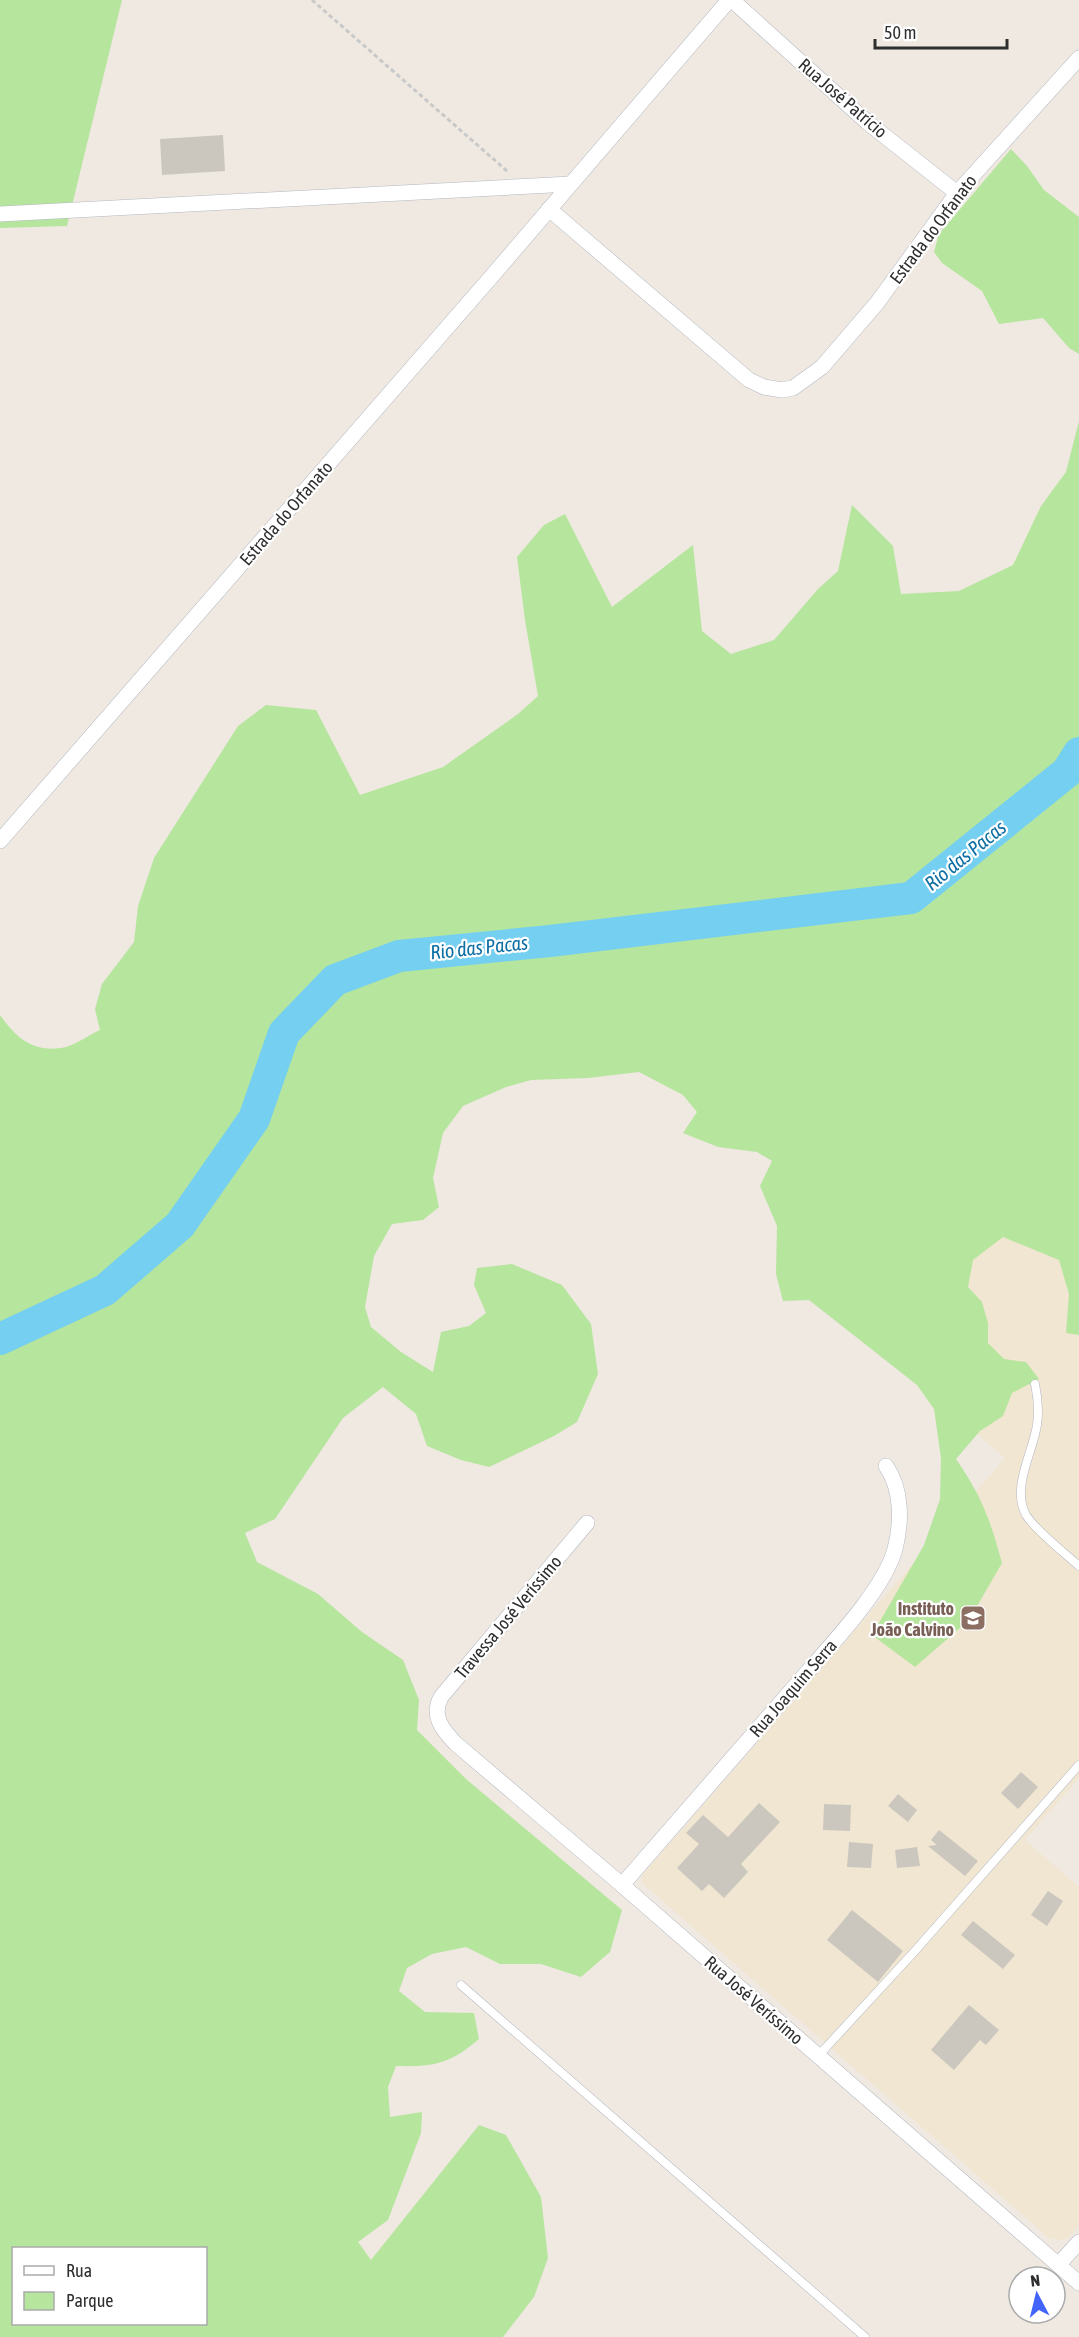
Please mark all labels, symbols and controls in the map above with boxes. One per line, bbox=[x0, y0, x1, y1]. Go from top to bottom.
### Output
scale bar bbox=[875, 12, 1007, 50]
text: 50 m bbox=[884, 22, 916, 43]
street label: Rua José Patrício bbox=[794, 54, 892, 142]
street label: Estrada do Orfanato bbox=[885, 170, 981, 288]
street label: Estrada do Orfanato bbox=[235, 457, 337, 569]
water label: Rio das Pacas bbox=[920, 815, 1010, 895]
water label: Rio das Pacas bbox=[429, 930, 529, 964]
street label: Travessa José Veríssimo bbox=[450, 1551, 566, 1683]
place label: Instituto João Calvino bbox=[870, 1598, 954, 1640]
school or university icon: Instituto João Calvino bbox=[958, 1603, 988, 1633]
street label: Rua Joaquim Serra bbox=[745, 1635, 841, 1741]
street label: Rua José Veríssimo bbox=[700, 1951, 808, 2049]
legend bbox=[12, 2247, 207, 2325]
text: Rua bbox=[66, 2260, 92, 2281]
north arrow bbox=[1007, 2265, 1067, 2325]
text: N bbox=[1029, 2271, 1041, 2290]
text: Parque bbox=[66, 2290, 114, 2311]

